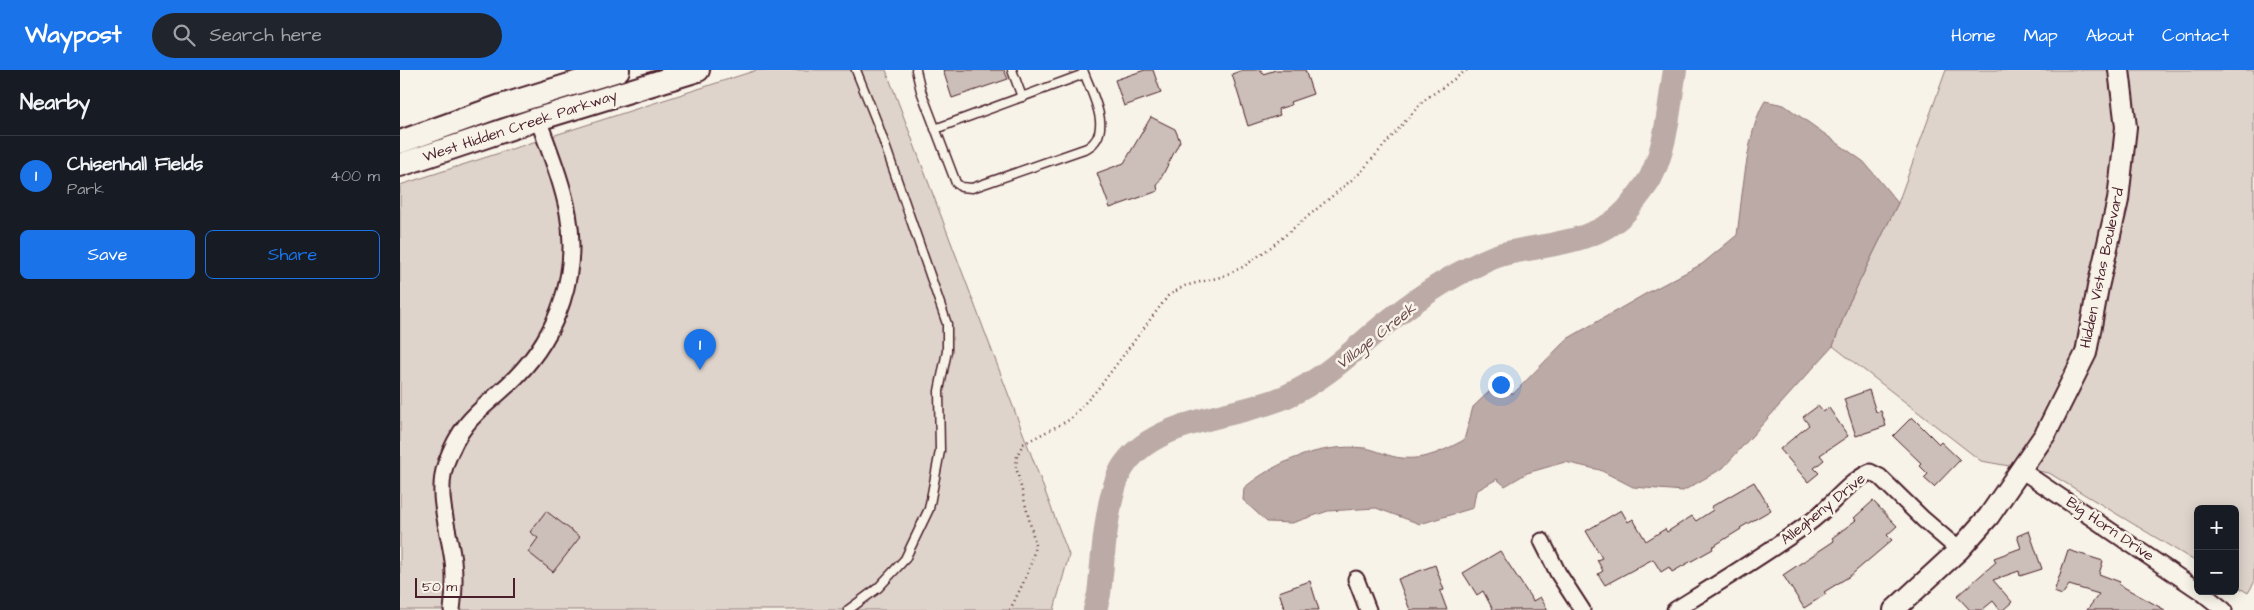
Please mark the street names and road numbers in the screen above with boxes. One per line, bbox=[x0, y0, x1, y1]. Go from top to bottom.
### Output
street label: West Hidden Creek Parkway bbox=[420, 85, 620, 168]
street label: Hidden Vistas Boulevard bbox=[2075, 186, 2129, 350]
street label: Allegheny Drive bbox=[1776, 468, 1871, 551]
street label: Big Horn Drive bbox=[2061, 492, 2158, 567]

